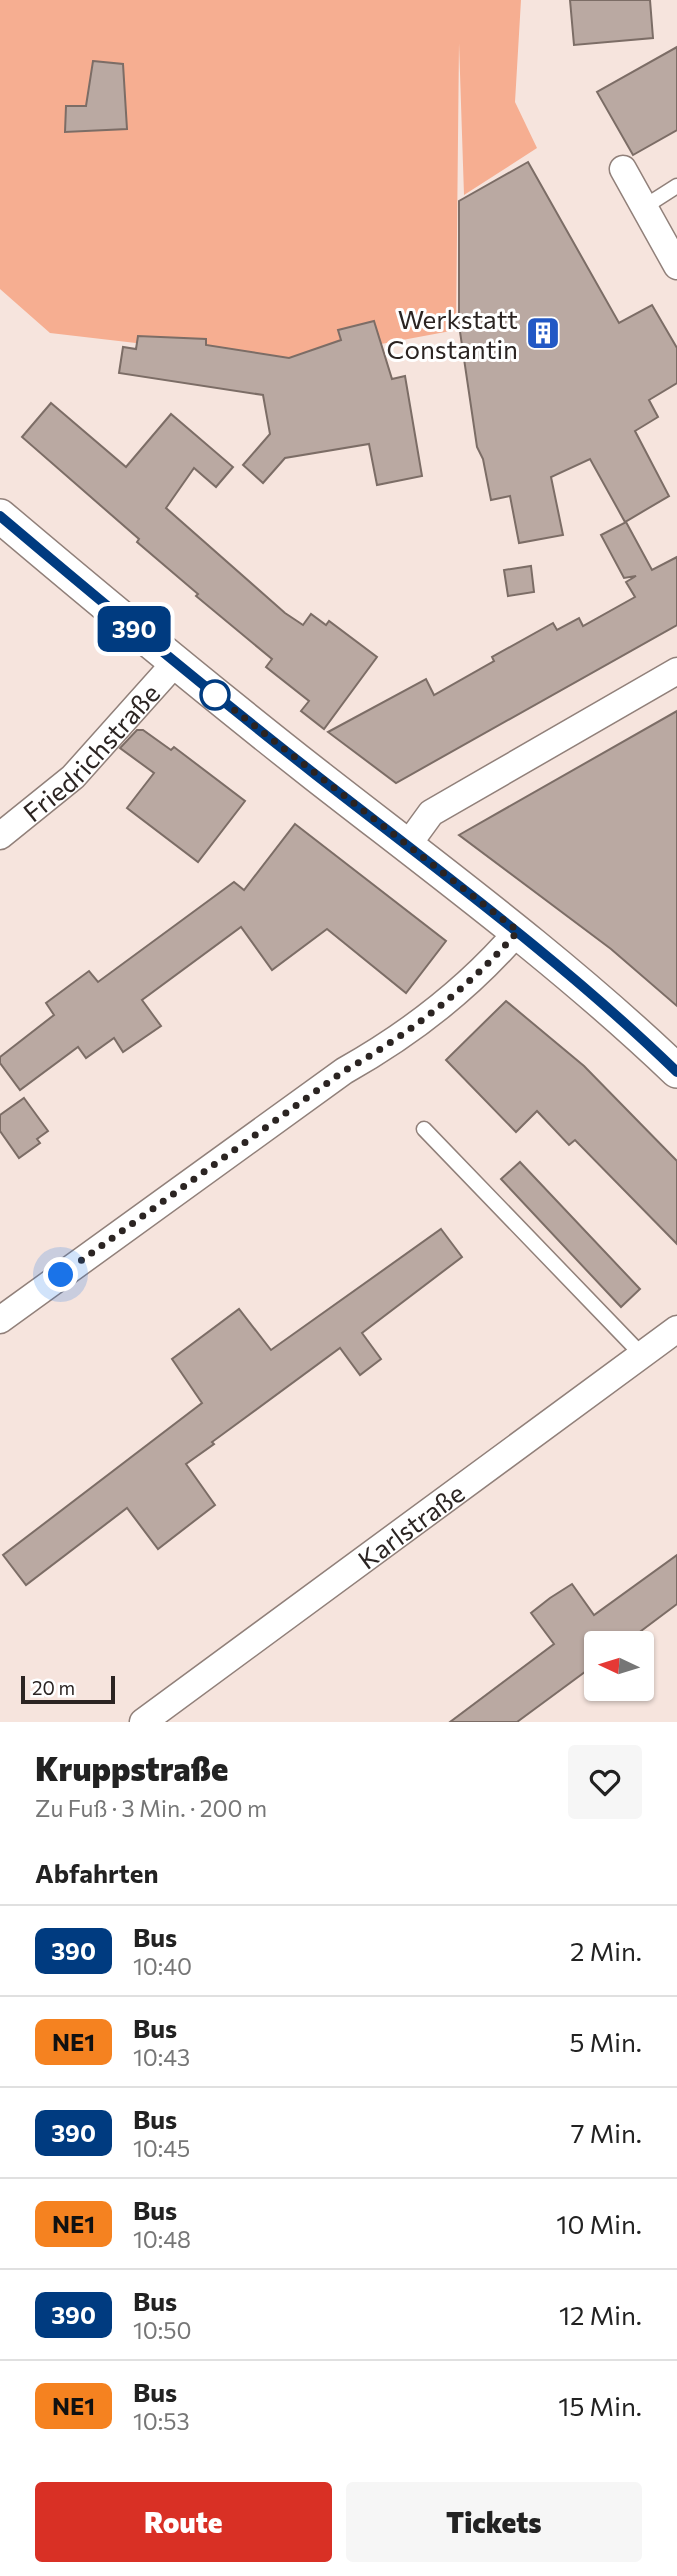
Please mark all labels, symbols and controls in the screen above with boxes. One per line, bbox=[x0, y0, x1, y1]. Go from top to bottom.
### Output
place label: Werkstatt Constantin bbox=[387, 303, 518, 364]
building icon: Werkstatt Constantin bbox=[524, 314, 562, 352]
line badge: 390 bbox=[94, 606, 174, 652]
text: 390 bbox=[112, 614, 156, 643]
street label: Friedrichstraße bbox=[16, 677, 165, 827]
unlabelled marker bbox=[200, 680, 230, 710]
your location bbox=[43, 1257, 78, 1292]
street label: Karlstraße bbox=[351, 1476, 469, 1574]
north arrow bbox=[584, 1631, 654, 1701]
map controls bbox=[584, 1631, 654, 1701]
scale bar bbox=[21, 1673, 116, 1705]
text: 20 m bbox=[32, 1676, 75, 1699]
button: heart bbox=[568, 1745, 642, 1819]
text: Kruppstraße bbox=[35, 1747, 228, 1788]
text: Zu Fuß · 3 Min. · 200 m bbox=[35, 1794, 267, 1822]
text: Abfahrten bbox=[35, 1857, 158, 1888]
text: Bus bbox=[133, 1921, 177, 1952]
text: 2 Min. bbox=[570, 1935, 642, 1966]
text: 390 bbox=[51, 1936, 96, 1965]
text: 10:40 bbox=[133, 1952, 192, 1980]
text: Bus bbox=[133, 2012, 177, 2043]
text: 5 Min. bbox=[569, 2026, 642, 2057]
text: NE1 bbox=[52, 2027, 95, 2056]
text: 10:43 bbox=[133, 2043, 190, 2071]
text: Bus bbox=[133, 2103, 177, 2134]
text: 7 Min. bbox=[571, 2117, 642, 2148]
text: 390 bbox=[51, 2118, 96, 2147]
text: 10:45 bbox=[133, 2134, 190, 2162]
text: Bus bbox=[133, 2194, 177, 2225]
text: 10 Min. bbox=[556, 2208, 642, 2239]
text: NE1 bbox=[52, 2209, 95, 2238]
text: 10:48 bbox=[133, 2225, 191, 2253]
text: Bus bbox=[133, 2285, 177, 2316]
text: 12 Min. bbox=[559, 2299, 642, 2330]
text: 390 bbox=[51, 2300, 96, 2329]
text: 10:50 bbox=[133, 2316, 192, 2344]
text: Bus bbox=[133, 2376, 177, 2407]
text: 15 Min. bbox=[558, 2390, 642, 2421]
text: NE1 bbox=[52, 2391, 95, 2420]
text: 10:53 bbox=[133, 2407, 190, 2435]
button: Route bbox=[35, 2482, 332, 2562]
button: Tickets bbox=[346, 2482, 642, 2562]

